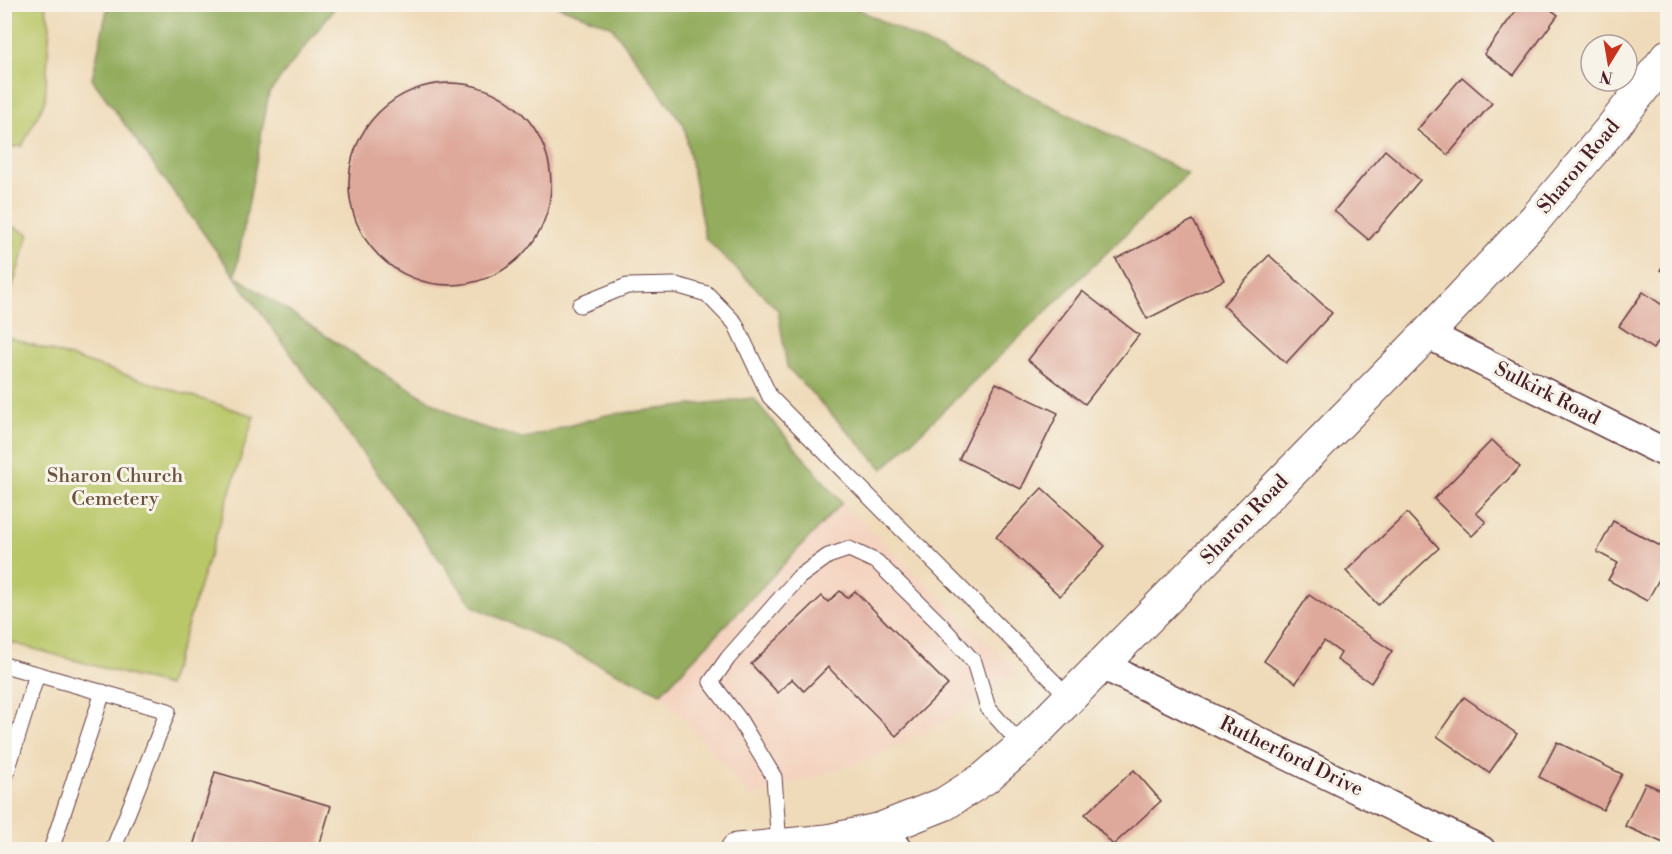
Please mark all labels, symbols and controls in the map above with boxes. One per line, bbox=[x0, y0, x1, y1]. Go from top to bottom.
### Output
north arrow bbox=[1579, 33, 1639, 93]
text: N bbox=[1598, 66, 1614, 88]
street label: Sharon Road bbox=[1532, 114, 1626, 219]
street label: Sulkirk Road bbox=[1490, 357, 1605, 432]
park label: Sharon Church Cemetery bbox=[47, 464, 183, 512]
street label: Sharon Road bbox=[1196, 469, 1295, 570]
street label: Rutherford Drive bbox=[1215, 711, 1367, 803]

